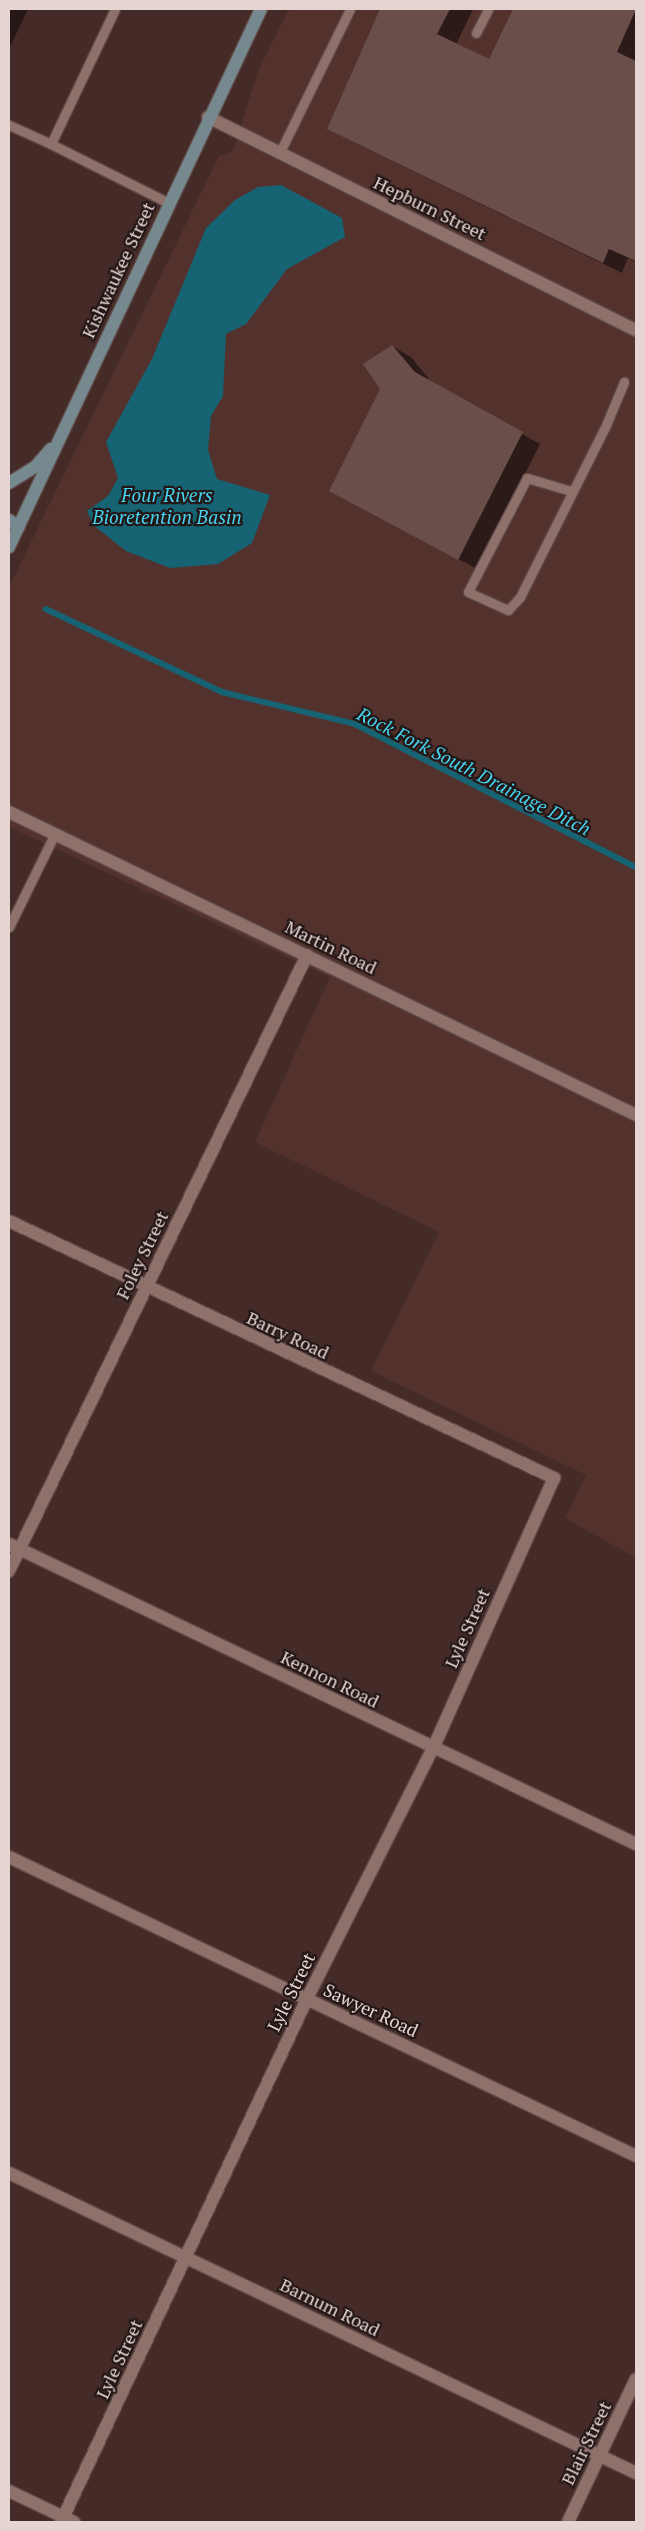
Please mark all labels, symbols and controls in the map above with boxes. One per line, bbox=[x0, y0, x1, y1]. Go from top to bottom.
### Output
street label: Hepburn Street bbox=[370, 171, 490, 245]
street label: Kishwaukee Street bbox=[77, 199, 159, 341]
water label: Four Rivers Bioretention Basin bbox=[92, 484, 242, 528]
water label: Rock Fork South Drainage Ditch bbox=[353, 702, 595, 840]
street label: Martin Road bbox=[282, 916, 380, 978]
street label: Foley Street bbox=[111, 1207, 173, 1303]
street label: Barry Road bbox=[244, 1307, 332, 1363]
street label: Lyle Street bbox=[440, 1585, 494, 1671]
street label: Kennon Road bbox=[277, 1646, 383, 1712]
street label: Lyle Street bbox=[263, 1949, 319, 2035]
street label: Sawyer Road bbox=[320, 1979, 422, 2041]
street label: Barnum Road bbox=[277, 2274, 383, 2340]
street label: Lyle Street bbox=[91, 2316, 147, 2402]
street label: Blair Street bbox=[556, 2398, 616, 2488]

